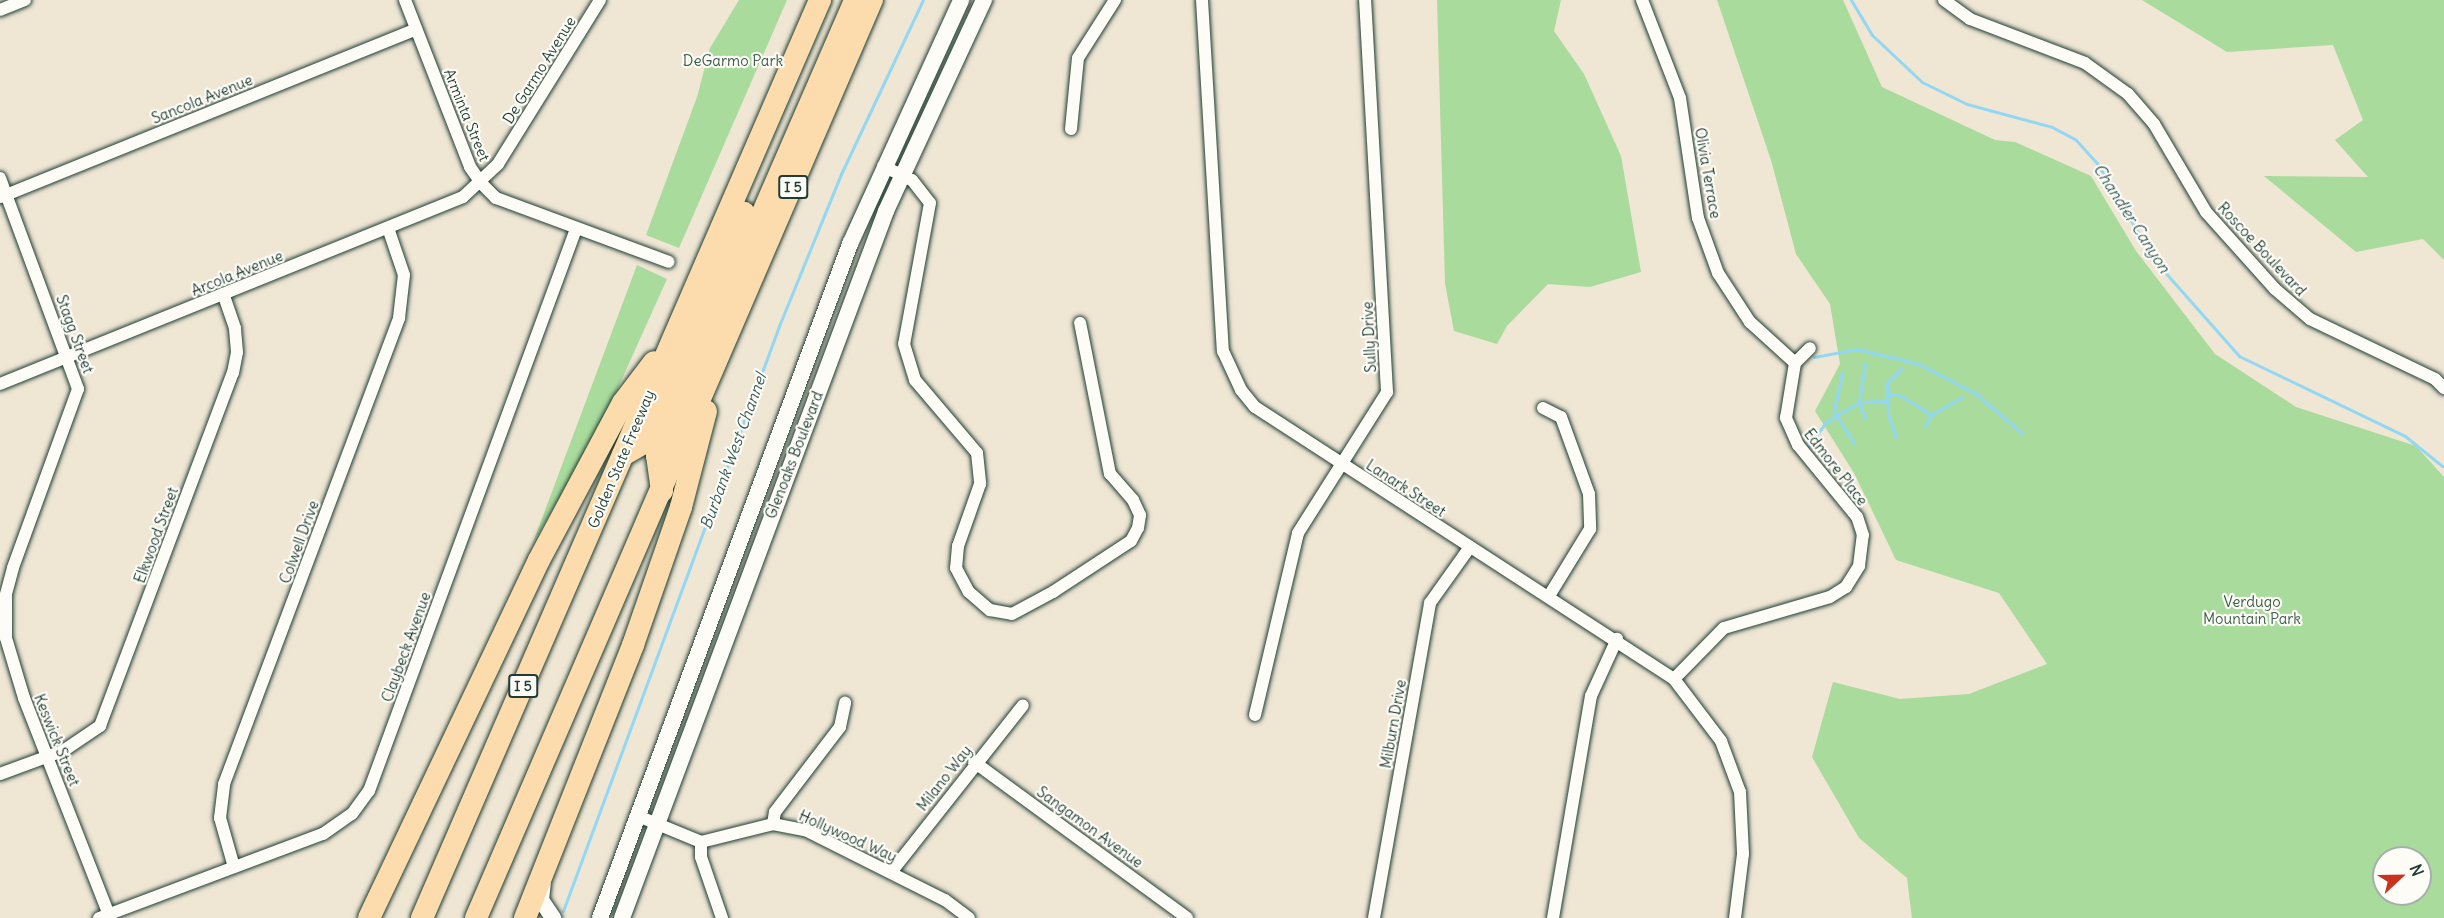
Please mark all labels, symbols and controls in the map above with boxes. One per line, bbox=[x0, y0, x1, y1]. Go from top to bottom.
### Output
street label: De Garmo Avenue bbox=[499, 13, 579, 127]
park label: DeGarmo Park bbox=[683, 52, 783, 70]
street label: Arminta Street bbox=[440, 66, 494, 164]
street label: Sancola Avenue bbox=[149, 71, 255, 127]
street label: Olivia Terrace bbox=[1691, 126, 1725, 220]
water label: Chandler Canyon bbox=[2090, 160, 2174, 276]
road number: I 5 bbox=[778, 176, 808, 198]
street label: Roscoe Boulevard bbox=[2214, 199, 2310, 299]
street label: Arcola Avenue bbox=[189, 246, 285, 300]
street label: Stagg Street bbox=[53, 292, 97, 376]
street label: Sully Drive bbox=[1358, 301, 1380, 373]
water label: Burbank West Channel bbox=[696, 371, 770, 531]
street label: Golden State Freeway bbox=[584, 387, 658, 531]
street label: Glenoaks Boulevard bbox=[761, 389, 827, 521]
street label: Edmore Place bbox=[1800, 425, 1872, 509]
street label: Lanark Street bbox=[1363, 456, 1449, 520]
street label: Elkwood Street bbox=[130, 485, 182, 585]
street label: Colwell Drive bbox=[276, 498, 322, 586]
street label: Claybeck Avenue bbox=[378, 590, 434, 704]
park label: Verdugo Mountain Park bbox=[2203, 592, 2301, 627]
road number: I 5 bbox=[508, 675, 538, 697]
street label: Milburn Drive bbox=[1376, 678, 1410, 770]
street label: Keswick Street bbox=[30, 691, 84, 789]
street label: Milano Way bbox=[913, 742, 975, 814]
street label: Sangamon Avenue bbox=[1033, 782, 1147, 872]
street label: Hollywood Way bbox=[796, 806, 900, 866]
north arrow bbox=[2372, 846, 2432, 906]
text: N bbox=[2405, 861, 2428, 879]

